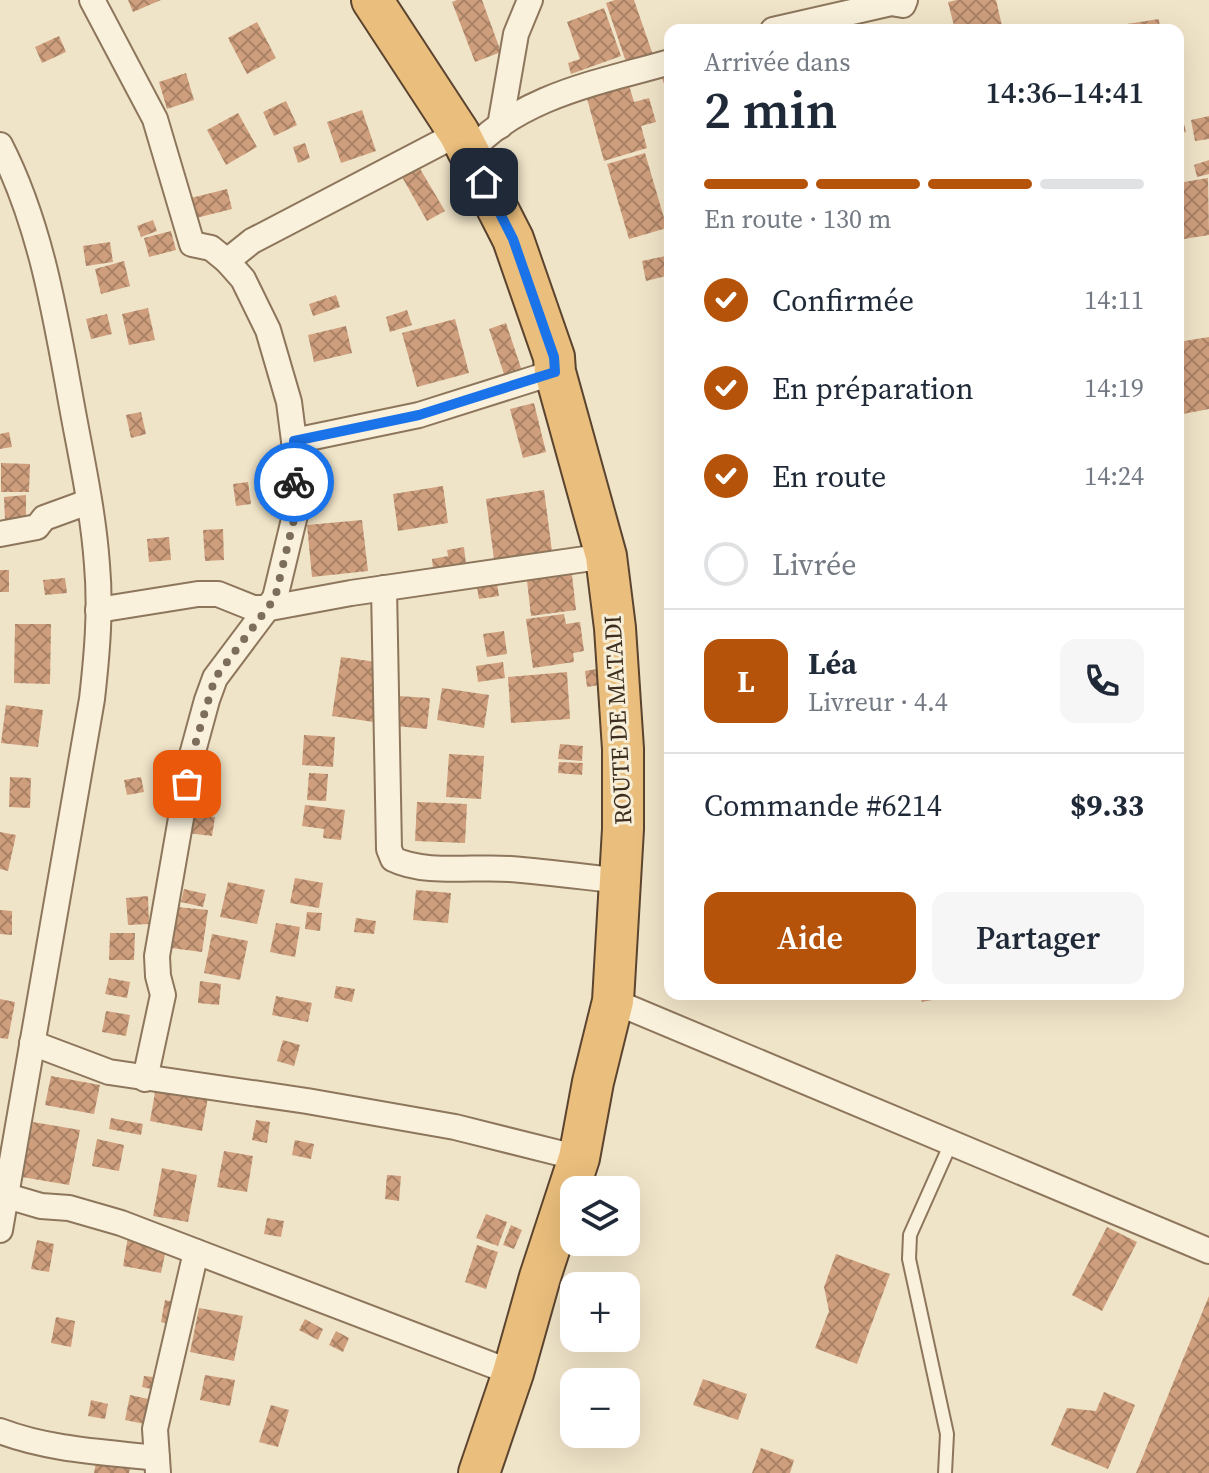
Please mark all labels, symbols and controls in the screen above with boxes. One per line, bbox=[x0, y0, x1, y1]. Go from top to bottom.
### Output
text: Arrivée dans bbox=[704, 44, 850, 80]
text: 14:36–14:41 bbox=[985, 72, 1144, 113]
text: 2 min bbox=[704, 74, 837, 145]
pin bbox=[450, 148, 518, 216]
icon: home bbox=[462, 160, 506, 204]
text: En route · 130 m bbox=[704, 201, 892, 237]
icon: check bbox=[704, 278, 748, 322]
text: Confirmée bbox=[772, 280, 914, 321]
text: 14:11 bbox=[1084, 282, 1144, 318]
icon: check bbox=[704, 366, 748, 410]
text: En préparation bbox=[772, 368, 974, 409]
text: 14:19 bbox=[1084, 370, 1144, 406]
courier bbox=[254, 442, 334, 522]
icon: check bbox=[704, 454, 748, 498]
text: En route bbox=[772, 456, 886, 497]
text: 14:24 bbox=[1084, 458, 1144, 494]
icon: bike bbox=[272, 460, 316, 504]
text: Livrée bbox=[772, 544, 857, 585]
street label: ROUTE DE MATADI bbox=[596, 614, 639, 826]
button: phone bbox=[1060, 639, 1144, 723]
text: Léa bbox=[808, 643, 857, 684]
text: L bbox=[737, 661, 755, 702]
text: Livreur · 4.4 bbox=[808, 684, 948, 720]
pin bbox=[153, 750, 221, 818]
icon: bag bbox=[165, 762, 209, 806]
text: Commande #6214 bbox=[704, 785, 942, 826]
text: $9.33 bbox=[1070, 785, 1144, 826]
button: Aide bbox=[704, 892, 916, 984]
button: Partager bbox=[932, 892, 1144, 984]
map controls bbox=[560, 1176, 640, 1448]
button: layers bbox=[560, 1176, 640, 1256]
button: + bbox=[560, 1272, 640, 1352]
button: − bbox=[560, 1368, 640, 1448]

